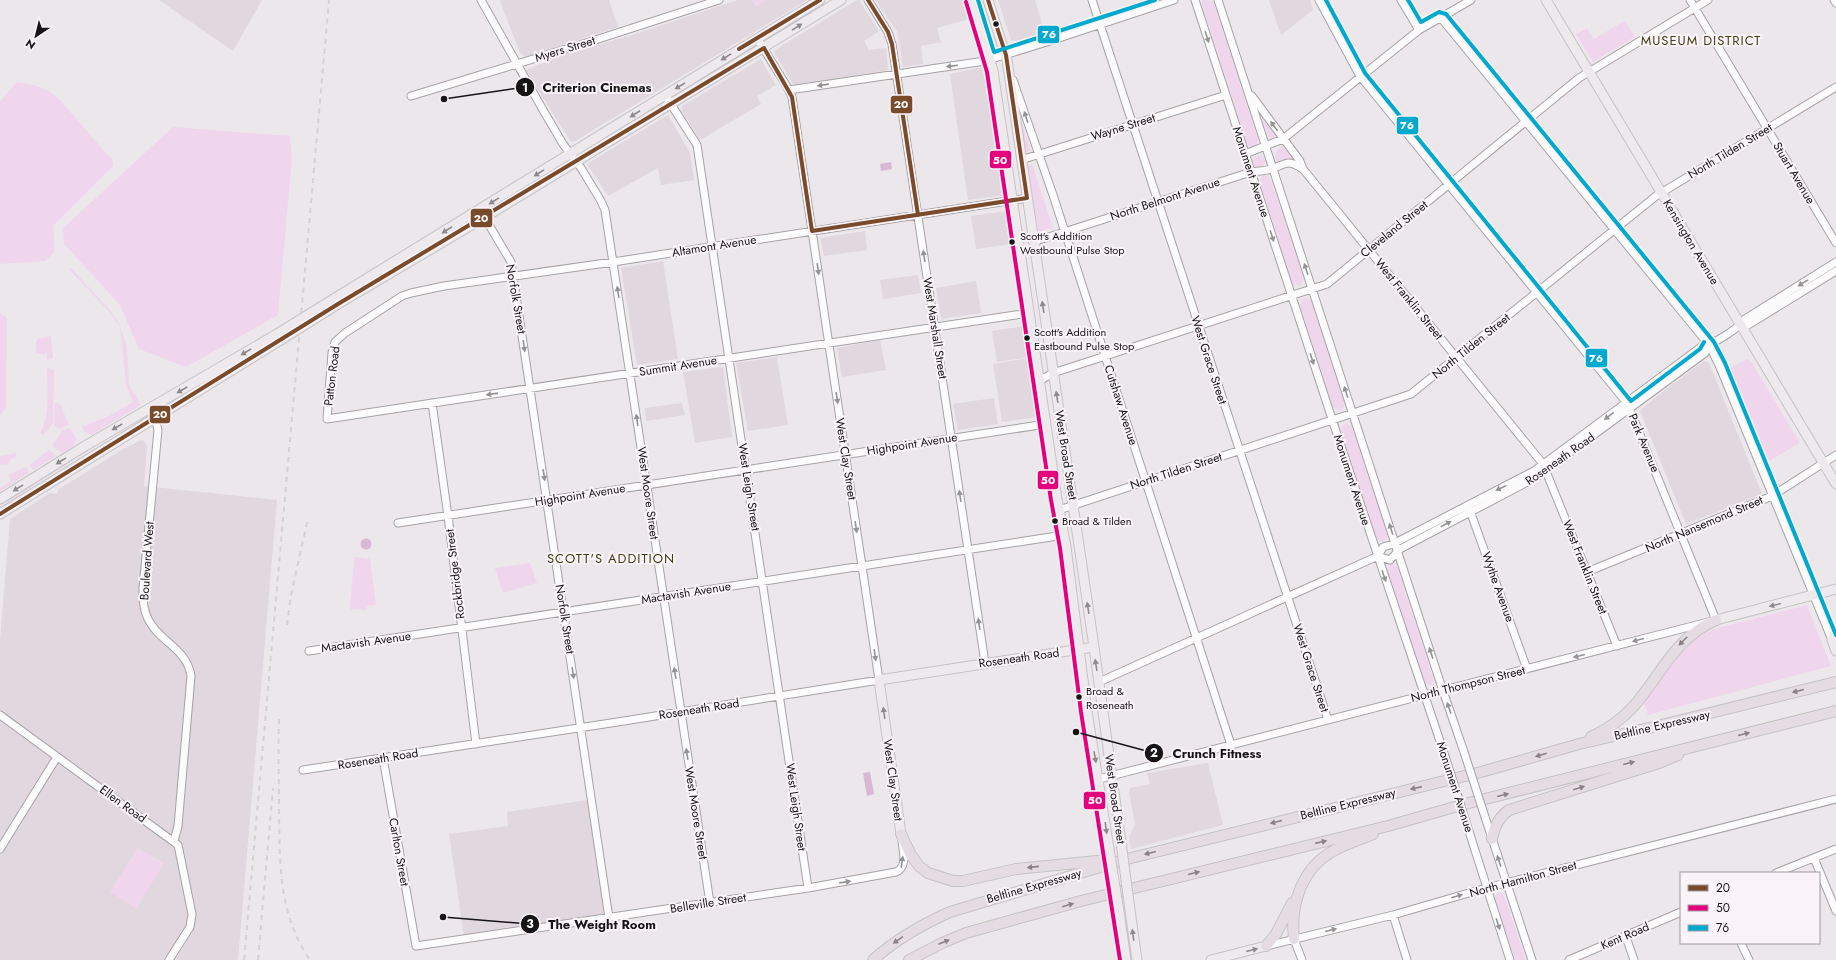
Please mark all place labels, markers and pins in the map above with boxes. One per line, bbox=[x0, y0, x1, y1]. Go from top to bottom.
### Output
unlabelled marker bbox=[991, 19, 1001, 29]
callout: Criterion Cinemas bbox=[515, 75, 660, 100]
place label: Scott's Addition Westbound Pulse Stop bbox=[1020, 228, 1125, 258]
marker: Scott's Addition Westbound Pulse Stop bbox=[1007, 237, 1017, 247]
place label: Scott's Addition Eastbound Pulse Stop bbox=[1034, 324, 1134, 354]
marker: Scott's Addition Eastbound Pulse Stop bbox=[1022, 333, 1032, 343]
place label: Broad & Tilden bbox=[1062, 513, 1132, 529]
marker: Broad & Tilden bbox=[1050, 516, 1060, 526]
place label: Broad & Roseneath bbox=[1086, 683, 1133, 713]
marker: Broad & Roseneath bbox=[1074, 692, 1084, 702]
callout: Crunch Fitness bbox=[1144, 741, 1269, 766]
callout: The Weight Room bbox=[520, 912, 664, 937]

